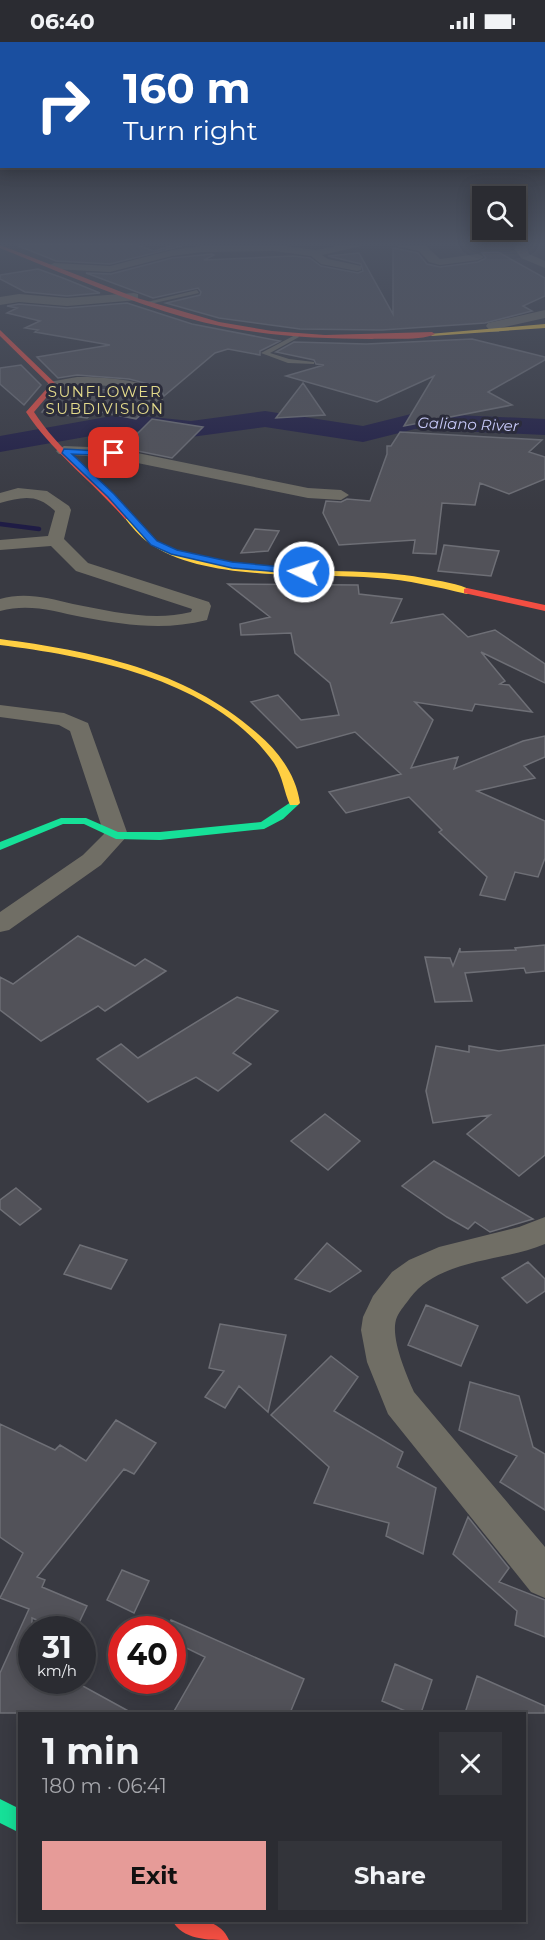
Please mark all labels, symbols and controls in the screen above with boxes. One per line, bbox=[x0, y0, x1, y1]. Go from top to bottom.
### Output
text: 06:40 bbox=[30, 8, 95, 35]
text: 160 m bbox=[123, 62, 251, 114]
icon: right bbox=[24, 66, 102, 144]
text: Turn right bbox=[123, 114, 258, 147]
map controls bbox=[472, 186, 526, 240]
button: search bbox=[472, 186, 526, 240]
district label: SUNFLOWER SUBDIVISION bbox=[46, 382, 164, 418]
water label: Galiano River bbox=[417, 413, 520, 435]
pin bbox=[88, 427, 139, 478]
icon: arrive bbox=[97, 436, 130, 469]
position arrow bbox=[272, 540, 336, 604]
speed limit sign: 40 bbox=[108, 1616, 186, 1694]
text: 31 bbox=[42, 1629, 72, 1666]
text: km/h bbox=[37, 1661, 77, 1680]
text: 1 min bbox=[42, 1729, 140, 1773]
button: close bbox=[439, 1732, 502, 1795]
text: 180 m · 06:41 bbox=[42, 1774, 167, 1798]
button: Exit bbox=[42, 1841, 266, 1910]
button: Share bbox=[278, 1841, 502, 1910]

